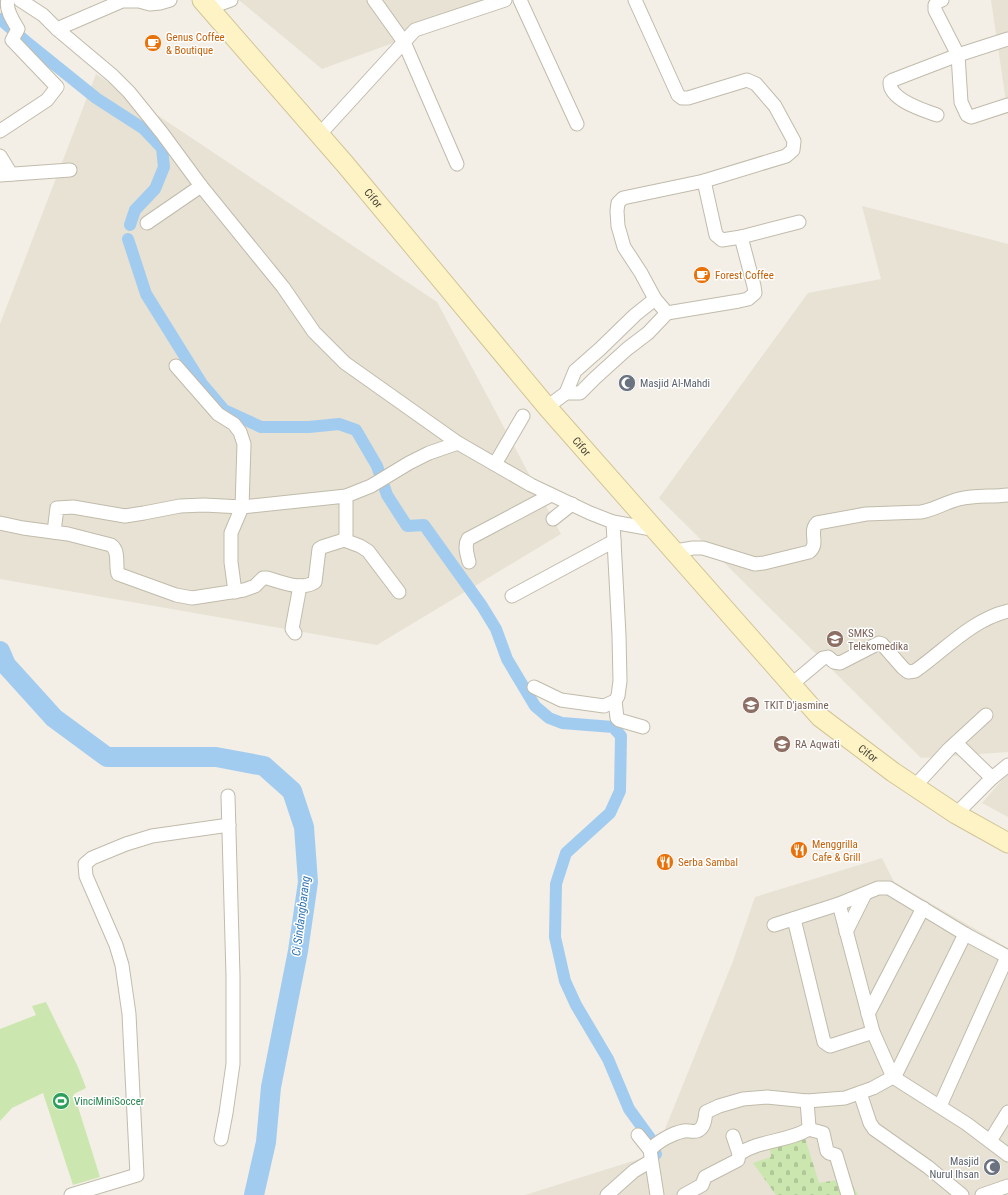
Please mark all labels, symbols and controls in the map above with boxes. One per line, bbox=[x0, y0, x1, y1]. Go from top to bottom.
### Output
place label: Genus Coffee & Boutique bbox=[166, 31, 225, 57]
cafe icon: Genus Coffee & Boutique bbox=[143, 33, 163, 53]
street label: Cifor bbox=[361, 186, 385, 211]
cafe icon: Forest Coffee bbox=[692, 265, 712, 285]
place label: Forest Coffee bbox=[715, 269, 774, 282]
mosque icon: Masjid Al-Mahdi bbox=[617, 373, 637, 393]
place label: Masjid Al-Mahdi bbox=[640, 377, 710, 390]
street label: Cifor bbox=[569, 434, 594, 459]
place label: SMKS Telekomedika bbox=[848, 627, 908, 653]
school or university icon: SMKS Telekomedika bbox=[825, 629, 845, 649]
school or university icon: TKIT D'jasmine bbox=[741, 695, 761, 715]
place label: TKIT D'jasmine bbox=[764, 699, 829, 712]
school or university icon: RA Aqwati bbox=[772, 734, 792, 754]
place label: RA Aqwati bbox=[795, 738, 840, 751]
street label: Cifor bbox=[856, 742, 881, 766]
place label: Menggrilla Cafe & Grill bbox=[812, 838, 860, 864]
restaurant icon: Menggrilla Cafe & Grill bbox=[789, 840, 809, 860]
restaurant icon: Serba Sambal bbox=[655, 852, 675, 872]
place label: Serba Sambal bbox=[678, 856, 738, 869]
water label: Ci Sindangbarang bbox=[289, 875, 313, 957]
sports icon: VinciMiniSoccer bbox=[51, 1091, 71, 1111]
place label: VinciMiniSoccer bbox=[74, 1095, 145, 1108]
place label: Masjid Nurul Ihsan bbox=[929, 1155, 979, 1181]
mosque icon: Masjid Nurul Ihsan bbox=[982, 1157, 1002, 1177]

